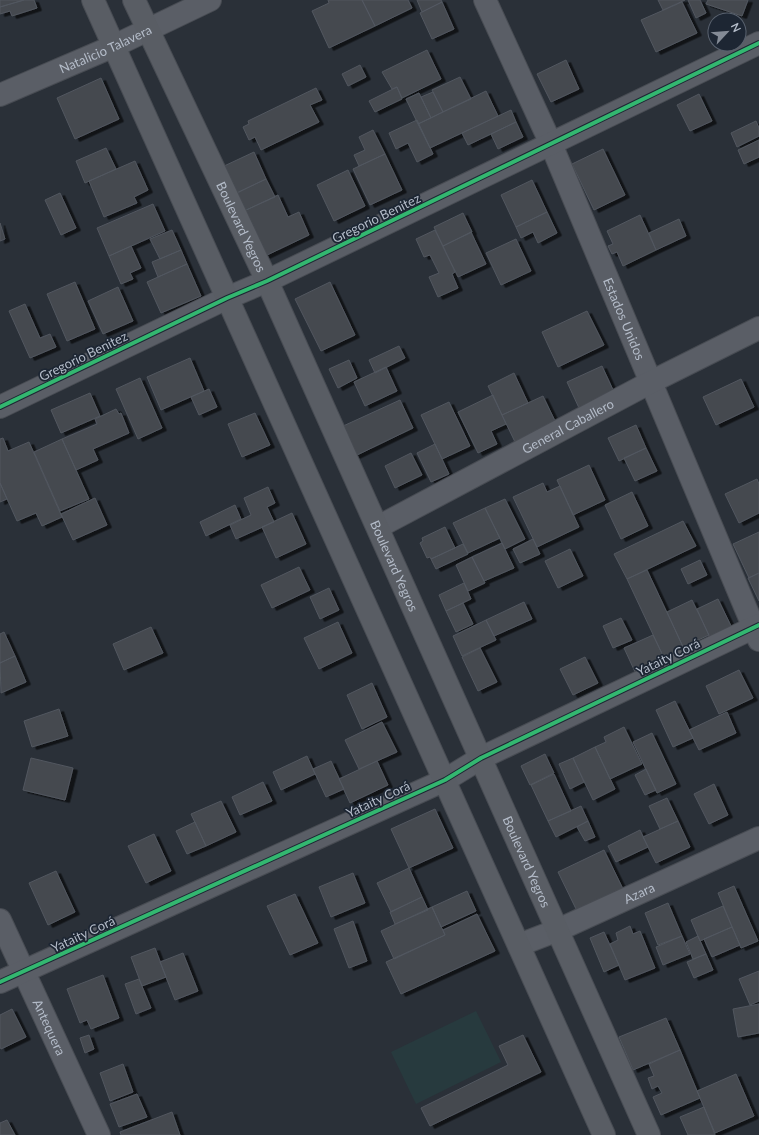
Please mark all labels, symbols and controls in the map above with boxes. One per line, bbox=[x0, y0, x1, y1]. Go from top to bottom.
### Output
north arrow bbox=[707, 12, 747, 52]
street label: Natalicio Talavera bbox=[57, 21, 154, 77]
text: N bbox=[729, 21, 744, 34]
street label: Boulevard Yegros bbox=[213, 179, 270, 275]
street label: Gregorio Benitez bbox=[329, 190, 423, 246]
street label: Estados Unidos bbox=[600, 275, 649, 363]
street label: Gregorio Benitez bbox=[36, 328, 130, 384]
street label: General Caballero bbox=[519, 395, 617, 457]
street label: Boulevard Yegros bbox=[367, 518, 422, 614]
street label: Yataity Corá bbox=[634, 635, 702, 679]
street label: Yataity Corá bbox=[343, 777, 413, 821]
street label: Boulevard Yegros bbox=[499, 814, 554, 910]
street label: Azara bbox=[621, 879, 657, 907]
street label: Yataity Corá bbox=[48, 912, 118, 956]
street label: Antequera bbox=[30, 997, 69, 1058]

